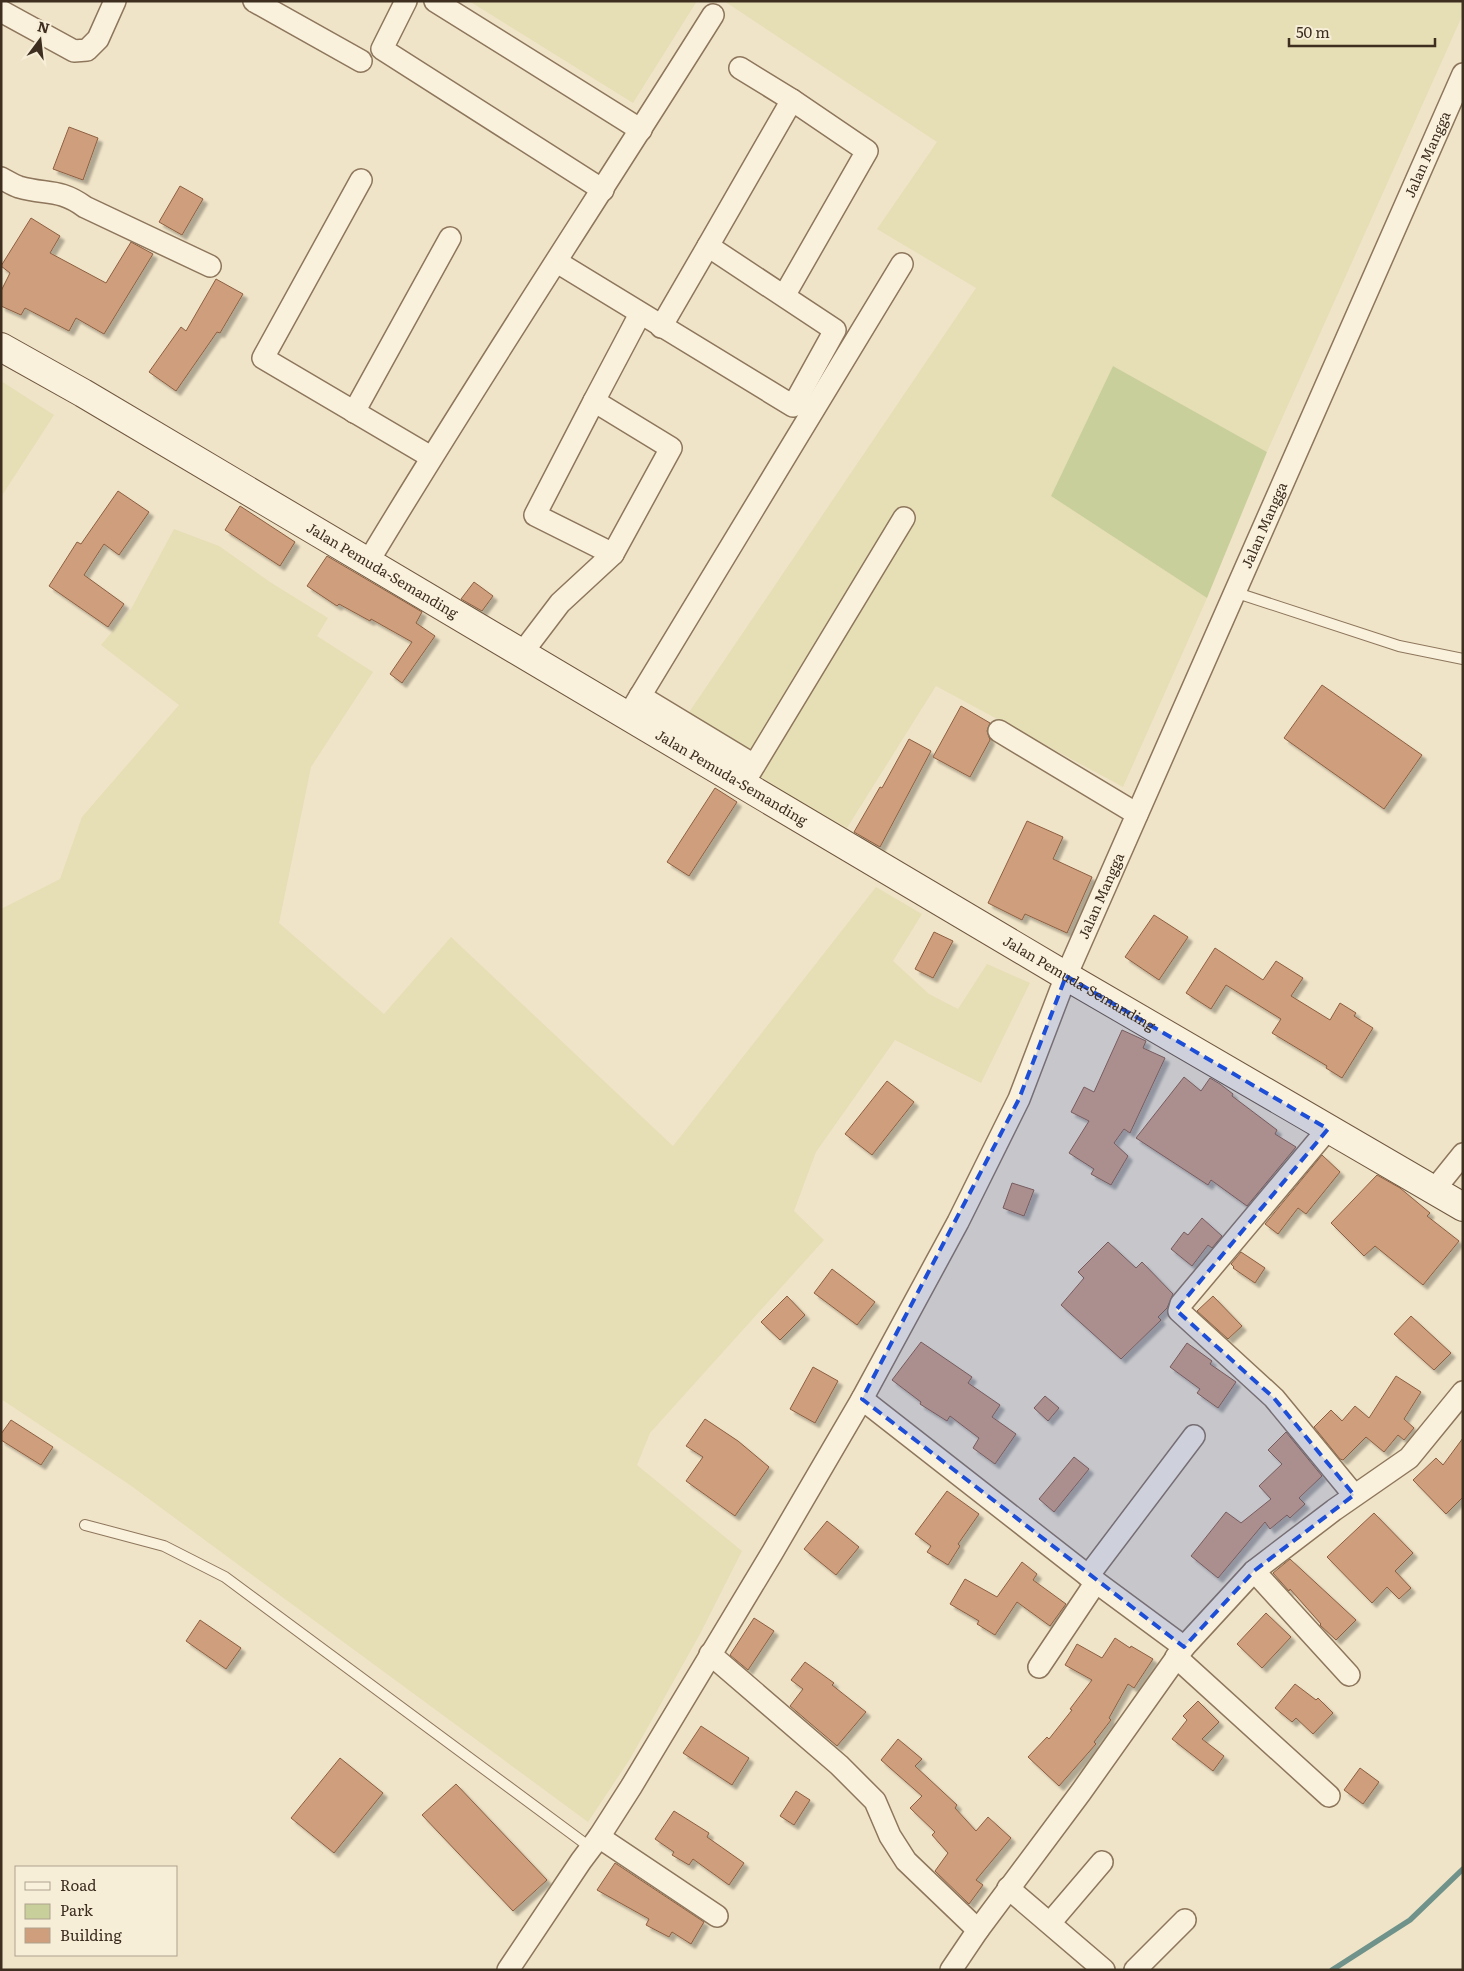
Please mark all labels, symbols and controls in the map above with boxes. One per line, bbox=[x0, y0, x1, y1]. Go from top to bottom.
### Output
north arrow bbox=[15, 15, 65, 65]
text: N bbox=[35, 15, 52, 38]
scale bar bbox=[1289, 15, 1435, 47]
text: 50 m bbox=[1296, 20, 1330, 43]
street label: Jalan Mangga bbox=[1399, 107, 1455, 200]
street label: Jalan Mangga bbox=[1236, 478, 1291, 571]
street label: Jalan Pemuda-Semanding bbox=[303, 517, 463, 623]
street label: Jalan Pemuda-Semanding bbox=[652, 724, 812, 830]
street label: Jalan Mangga bbox=[1073, 849, 1128, 942]
street label: Jalan Pemuda-Semanding bbox=[1000, 930, 1160, 1035]
legend bbox=[15, 1866, 178, 1956]
text: Road bbox=[60, 1873, 96, 1896]
text: Park bbox=[60, 1898, 94, 1921]
text: Building bbox=[60, 1923, 122, 1946]

